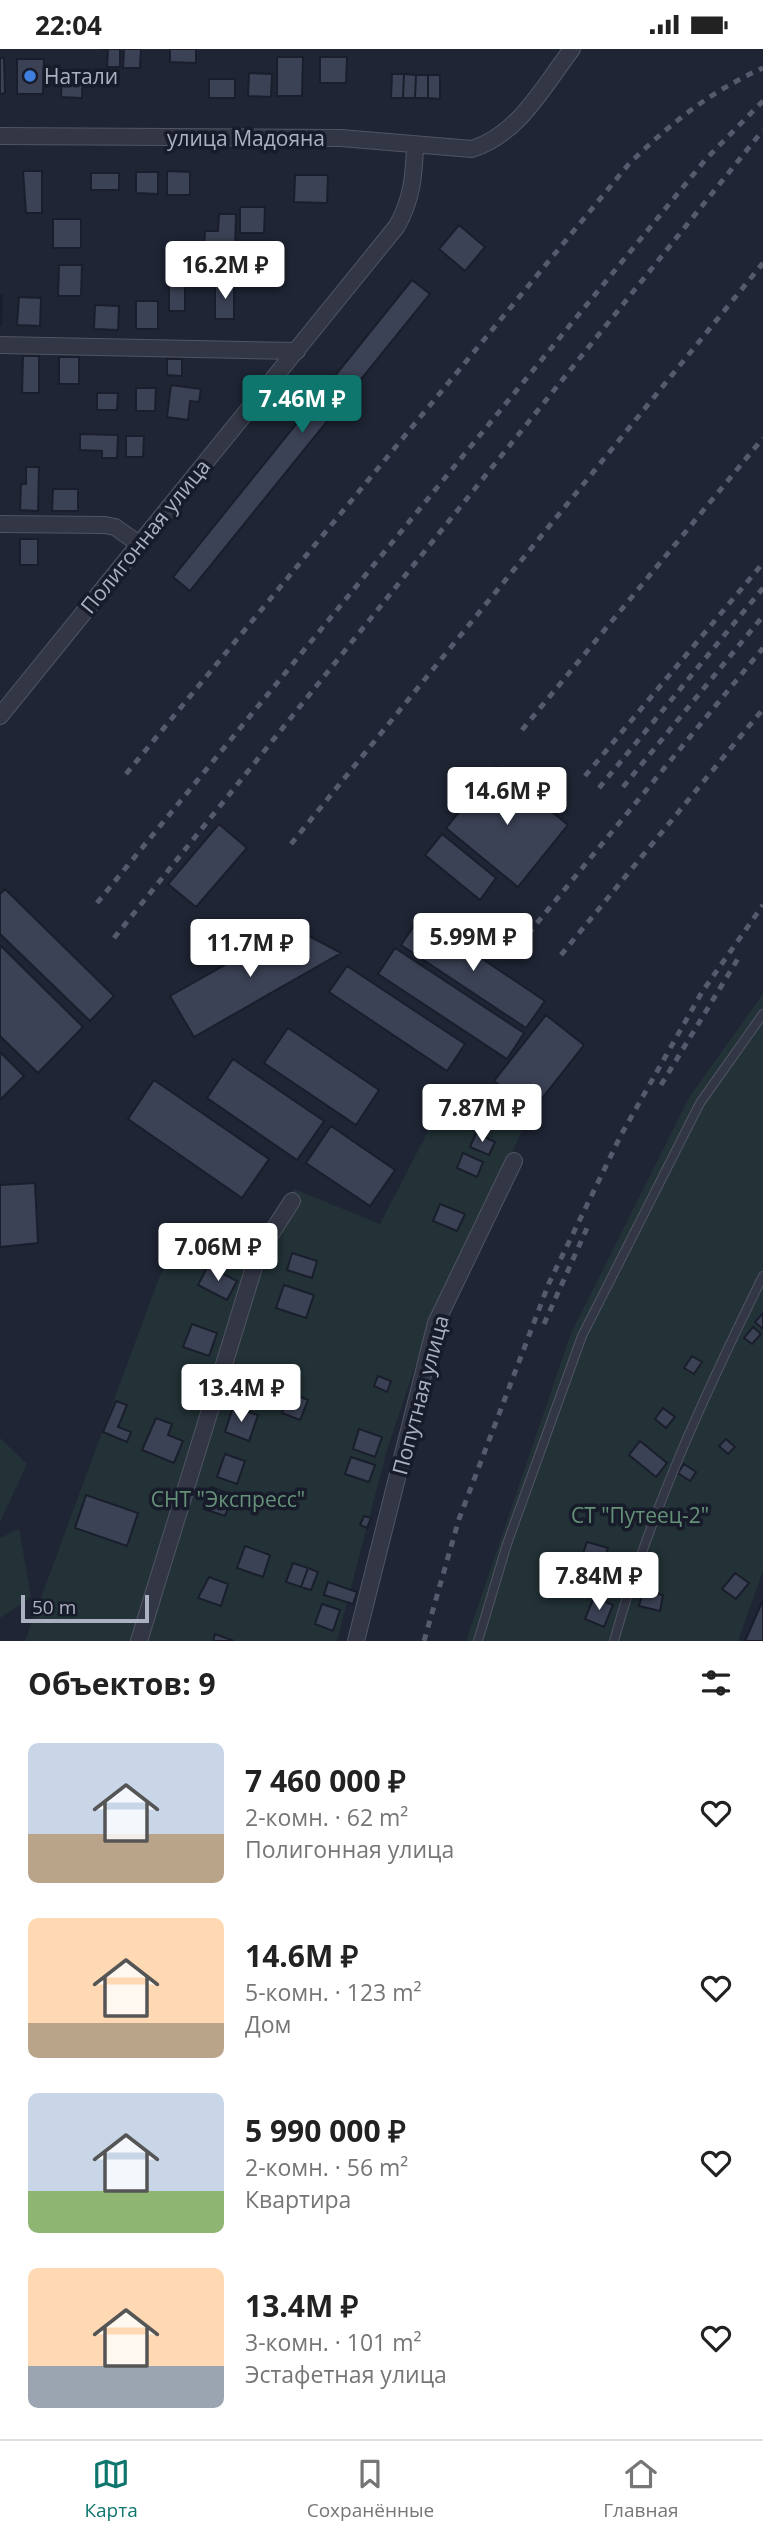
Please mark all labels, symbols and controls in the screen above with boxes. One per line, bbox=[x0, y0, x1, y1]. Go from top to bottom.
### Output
text: 22:04 bbox=[35, 7, 102, 43]
place label: Натали bbox=[44, 62, 118, 90]
marker: Натали bbox=[22, 68, 38, 84]
street label: улица Мадояна bbox=[167, 124, 325, 152]
pin: 16.2M ₽ bbox=[160, 241, 290, 301]
text: 16.2M ₽ bbox=[181, 248, 269, 280]
pin: 7.46M ₽ bbox=[237, 375, 367, 435]
text: 7.46M ₽ bbox=[258, 382, 346, 414]
street label: Полигонная улица bbox=[74, 453, 216, 619]
pin: 14.6M ₽ bbox=[442, 767, 572, 827]
text: 14.6M ₽ bbox=[463, 774, 551, 806]
pin: 5.99M ₽ bbox=[408, 913, 538, 973]
pin: 11.7M ₽ bbox=[185, 919, 315, 979]
text: 5.99M ₽ bbox=[429, 920, 517, 952]
text: 11.7M ₽ bbox=[206, 926, 294, 958]
pin: 7.87M ₽ bbox=[417, 1085, 547, 1144]
text: 7.87M ₽ bbox=[438, 1091, 526, 1123]
pin: 7.06M ₽ bbox=[153, 1223, 283, 1283]
text: 7.06M ₽ bbox=[174, 1230, 262, 1262]
street label: Попутная улица bbox=[385, 1312, 455, 1478]
pin: 13.4M ₽ bbox=[176, 1365, 306, 1424]
text: 13.4M ₽ bbox=[197, 1371, 285, 1403]
park label: СНТ "Экспресс" bbox=[151, 1485, 305, 1513]
park label: СТ "Путеец-2" bbox=[571, 1501, 709, 1529]
pin: 7.84M ₽ bbox=[534, 1553, 664, 1612]
text: 7.84M ₽ bbox=[555, 1559, 643, 1591]
scale bar bbox=[21, 1592, 149, 1624]
text: 50 m bbox=[32, 1594, 76, 1620]
text: Объектов: 9 bbox=[28, 1663, 216, 1704]
icon: filters bbox=[697, 1664, 735, 1702]
text: 7 460 000 ₽ bbox=[245, 1760, 406, 1801]
icon: home bbox=[84, 1771, 168, 1855]
icon: heart bbox=[697, 1794, 735, 1832]
text: 2-комн. · 62 m² bbox=[245, 1801, 408, 1833]
text: Полигонная улица bbox=[245, 1833, 454, 1865]
text: 14.6M ₽ bbox=[245, 1935, 359, 1976]
icon: home bbox=[84, 1946, 168, 2030]
icon: heart bbox=[697, 1969, 735, 2007]
text: 5-комн. · 123 m² bbox=[245, 1976, 421, 2008]
text: Дом bbox=[245, 2008, 291, 2040]
text: 5 990 000 ₽ bbox=[245, 2110, 406, 2151]
icon: home bbox=[84, 2121, 168, 2205]
icon: heart bbox=[697, 2144, 735, 2182]
text: 2-комн. · 56 m² bbox=[245, 2151, 408, 2183]
text: Квартира bbox=[245, 2183, 351, 2215]
text: 13.4M ₽ bbox=[245, 2285, 359, 2326]
icon: home bbox=[84, 2296, 168, 2380]
icon: heart bbox=[697, 2319, 735, 2357]
text: 3-комн. · 101 m² bbox=[245, 2326, 421, 2358]
text: Эстафетная улица bbox=[245, 2358, 447, 2390]
tab: Карта bbox=[84, 2455, 138, 2523]
tab: Сохранённые bbox=[307, 2455, 434, 2523]
tab: Главная bbox=[603, 2455, 679, 2523]

